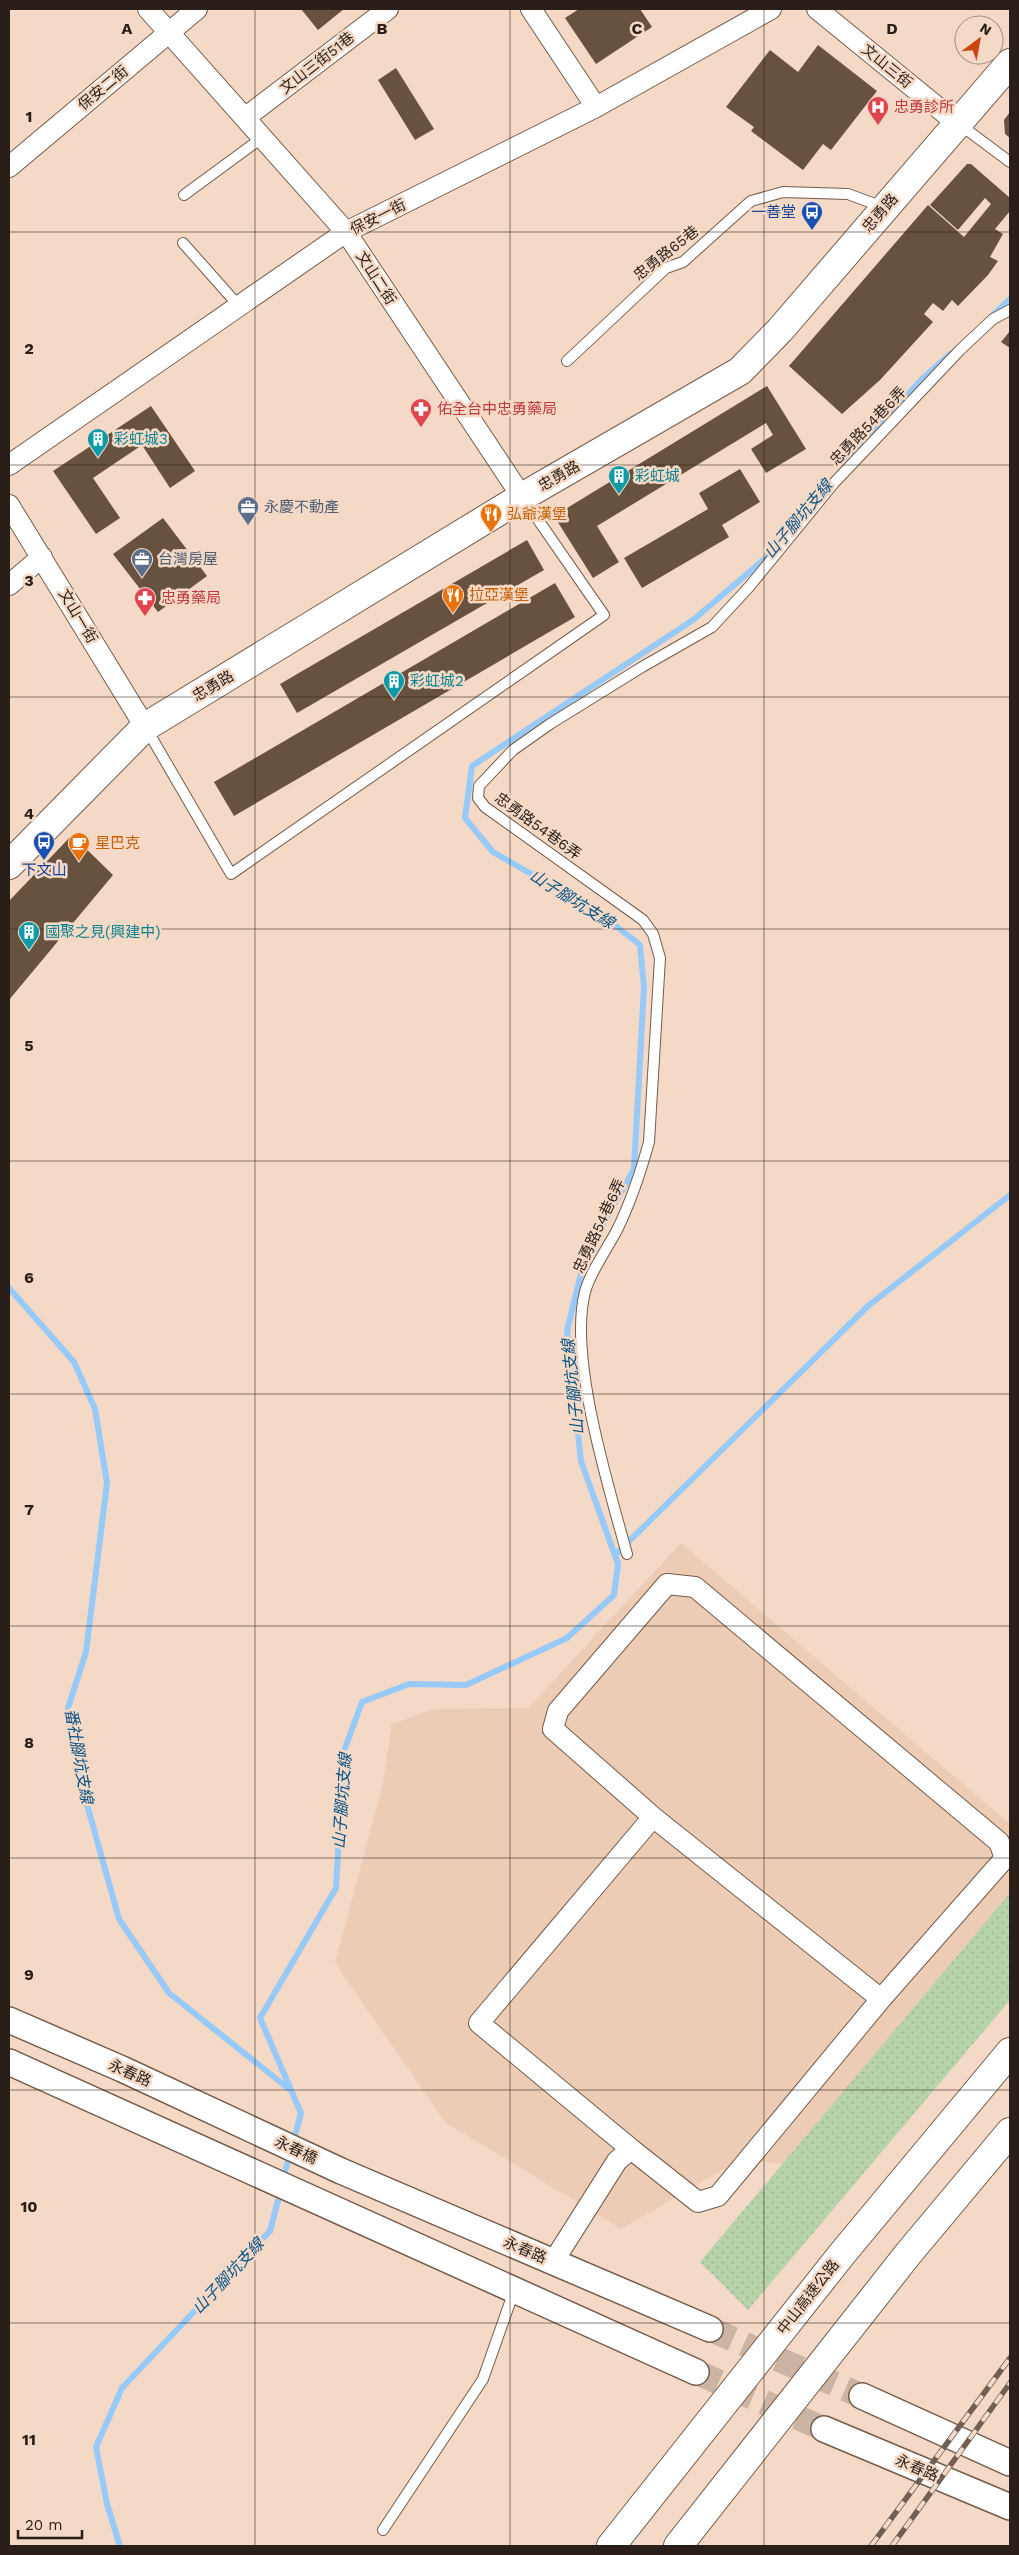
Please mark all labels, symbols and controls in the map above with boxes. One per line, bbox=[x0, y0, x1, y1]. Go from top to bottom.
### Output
north arrow bbox=[954, 15, 1004, 65]
text: A bbox=[122, 19, 133, 38]
text: B bbox=[377, 19, 388, 38]
text: C bbox=[632, 19, 643, 38]
text: D bbox=[886, 19, 898, 38]
text: N bbox=[977, 19, 995, 39]
street label: 文山三街51巷 bbox=[276, 28, 358, 98]
street label: 文山三街 bbox=[858, 40, 916, 92]
street label: 保安二街 bbox=[74, 62, 132, 114]
hospital icon: 忠勇診所 bbox=[866, 95, 890, 126]
place label: 忠勇診所 bbox=[894, 98, 954, 116]
text: 1 bbox=[26, 107, 32, 126]
street label: 忠勇路 bbox=[858, 190, 902, 236]
street label: 保安一街 bbox=[347, 195, 409, 239]
bus stop icon: 一善堂 bbox=[800, 200, 824, 231]
place label: 一善堂 bbox=[751, 203, 796, 221]
street label: 忠勇路65巷 bbox=[630, 222, 702, 284]
street label: 文山二街 bbox=[352, 248, 400, 308]
text: 2 bbox=[24, 339, 34, 358]
street label: 忠勇路54巷6弄 bbox=[826, 383, 910, 469]
pharmacy icon: 佑全台中忠勇藥局 bbox=[409, 397, 433, 428]
place label: 佑全台中忠勇藥局 bbox=[437, 400, 557, 418]
building icon: 彩虹城3 bbox=[86, 427, 110, 458]
place label: 彩虹城3 bbox=[114, 430, 168, 448]
street label: 忠勇路 bbox=[535, 457, 583, 495]
building icon: 彩虹城 bbox=[607, 464, 631, 495]
place label: 彩虹城 bbox=[635, 467, 680, 485]
water label: 山子腳坑支線 bbox=[760, 475, 837, 562]
office icon: 永慶不動產 bbox=[236, 495, 260, 526]
place label: 永慶不動產 bbox=[264, 498, 339, 516]
restaurant icon: 弘爺漢堡 bbox=[479, 502, 503, 533]
place label: 弘爺漢堡 bbox=[507, 505, 567, 523]
office icon: 台灣房屋 bbox=[130, 547, 154, 578]
place label: 台灣房屋 bbox=[158, 550, 218, 568]
text: 3 bbox=[24, 571, 34, 590]
restaurant icon: 拉亞漢堡 bbox=[441, 583, 465, 614]
street label: 文山一街 bbox=[55, 586, 101, 646]
pharmacy icon: 忠勇藥局 bbox=[133, 586, 157, 617]
place label: 拉亞漢堡 bbox=[469, 586, 529, 604]
place label: 忠勇藥局 bbox=[161, 589, 221, 607]
street label: 忠勇路 bbox=[189, 667, 237, 705]
building icon: 彩虹城2 bbox=[382, 669, 406, 700]
place label: 彩虹城2 bbox=[410, 672, 464, 690]
street label: 忠勇路54巷6弄 bbox=[491, 789, 585, 863]
text: 4 bbox=[24, 804, 34, 823]
bus stop icon: 下文山 bbox=[32, 830, 56, 861]
cafe icon: 星巴克 bbox=[67, 831, 91, 862]
place label: 星巴克 bbox=[95, 834, 140, 852]
place label: 下文山 bbox=[21, 861, 67, 879]
water label: 山子腳坑支線 bbox=[526, 866, 619, 934]
building icon: 國聚之見(興建中) bbox=[17, 920, 41, 951]
place label: 國聚之見(興建中) bbox=[45, 923, 161, 941]
text: 5 bbox=[24, 1036, 34, 1055]
street label: 忠勇路54巷6弄 bbox=[569, 1176, 629, 1276]
text: 6 bbox=[24, 1268, 34, 1287]
water label: 山子腳坑支線 bbox=[558, 1336, 587, 1436]
text: 7 bbox=[24, 1500, 34, 1519]
water label: 番社腳坑支線 bbox=[61, 1707, 97, 1807]
text: 8 bbox=[24, 1733, 34, 1752]
water label: 山子腳坑支線 bbox=[329, 1750, 355, 1850]
text: 9 bbox=[24, 1965, 34, 1984]
street label: 永春路 bbox=[106, 2056, 154, 2090]
street label: 永春橋 bbox=[272, 2132, 320, 2168]
text: 10 bbox=[20, 2197, 38, 2216]
water label: 山子腳坑支線 bbox=[188, 2233, 269, 2318]
street label: 永春路 bbox=[501, 2233, 549, 2267]
street label: 中山高速公路 bbox=[773, 2256, 843, 2338]
text: 11 bbox=[22, 2430, 36, 2449]
street label: 永春路 bbox=[893, 2451, 941, 2485]
scale bar bbox=[18, 2508, 81, 2540]
text: 20 m bbox=[25, 2516, 63, 2534]

